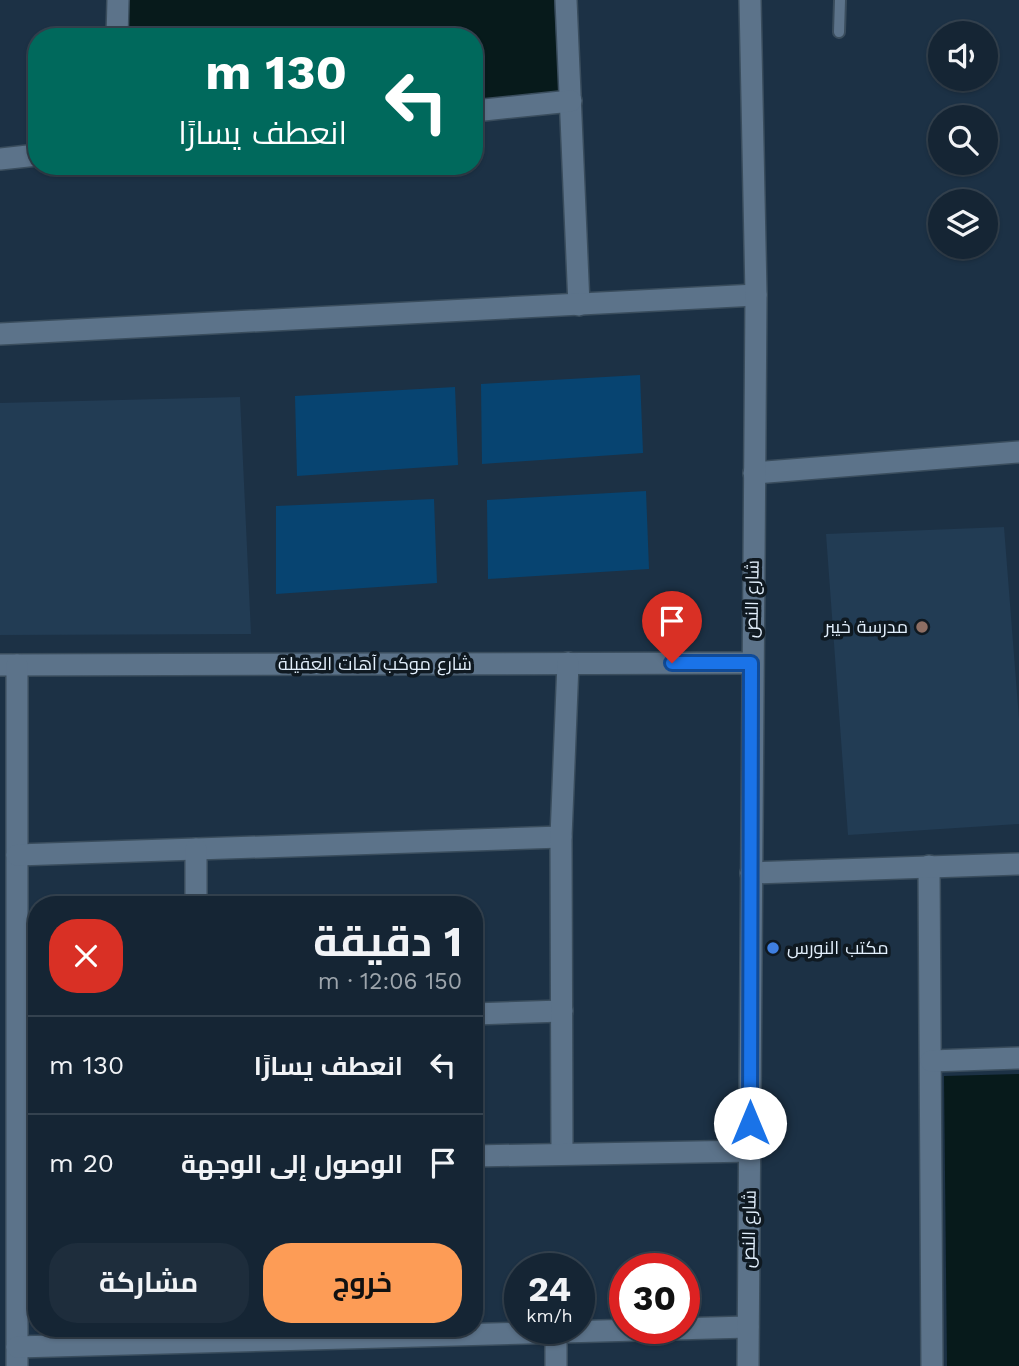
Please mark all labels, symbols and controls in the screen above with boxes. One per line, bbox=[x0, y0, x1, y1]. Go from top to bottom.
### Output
map controls bbox=[928, 21, 998, 259]
button: sound bbox=[928, 21, 998, 91]
text: 130 m bbox=[205, 43, 347, 101]
icon: left bbox=[371, 56, 462, 147]
button: search bbox=[928, 105, 998, 175]
text: انعطف يسارًا bbox=[178, 114, 347, 152]
button: layers bbox=[928, 189, 998, 259]
street label: شارع النص bbox=[740, 560, 765, 638]
pin bbox=[642, 591, 702, 663]
icon: arrive bbox=[653, 602, 691, 640]
place label: مدرسة خيبر bbox=[824, 616, 908, 638]
marker: مدرسة خيبر bbox=[914, 619, 930, 635]
street label: شارع موكب آهات العقيلة bbox=[278, 653, 472, 676]
text: 1 دقيقة bbox=[313, 917, 462, 966]
button: close bbox=[49, 919, 123, 993]
place label: مكتب النورس bbox=[787, 937, 889, 959]
marker: مكتب النورس bbox=[765, 940, 781, 956]
text: 150 m · 12:06 bbox=[318, 968, 462, 995]
icon: left bbox=[424, 1046, 462, 1084]
text: 130 m bbox=[49, 1050, 124, 1080]
text: انعطف يسارًا bbox=[254, 1051, 403, 1081]
position arrow bbox=[713, 1086, 787, 1160]
icon: arrive bbox=[424, 1144, 462, 1182]
text: 20 m bbox=[49, 1148, 114, 1178]
text: الوصول إلى الوجهة bbox=[181, 1149, 403, 1179]
street label: شارع النص bbox=[737, 1190, 762, 1268]
button: مشاركة bbox=[49, 1243, 249, 1323]
button: خروج bbox=[263, 1243, 462, 1323]
speed limit sign: 30 bbox=[609, 1253, 700, 1344]
text: 24 bbox=[528, 1268, 571, 1310]
text: km/h bbox=[526, 1305, 573, 1326]

